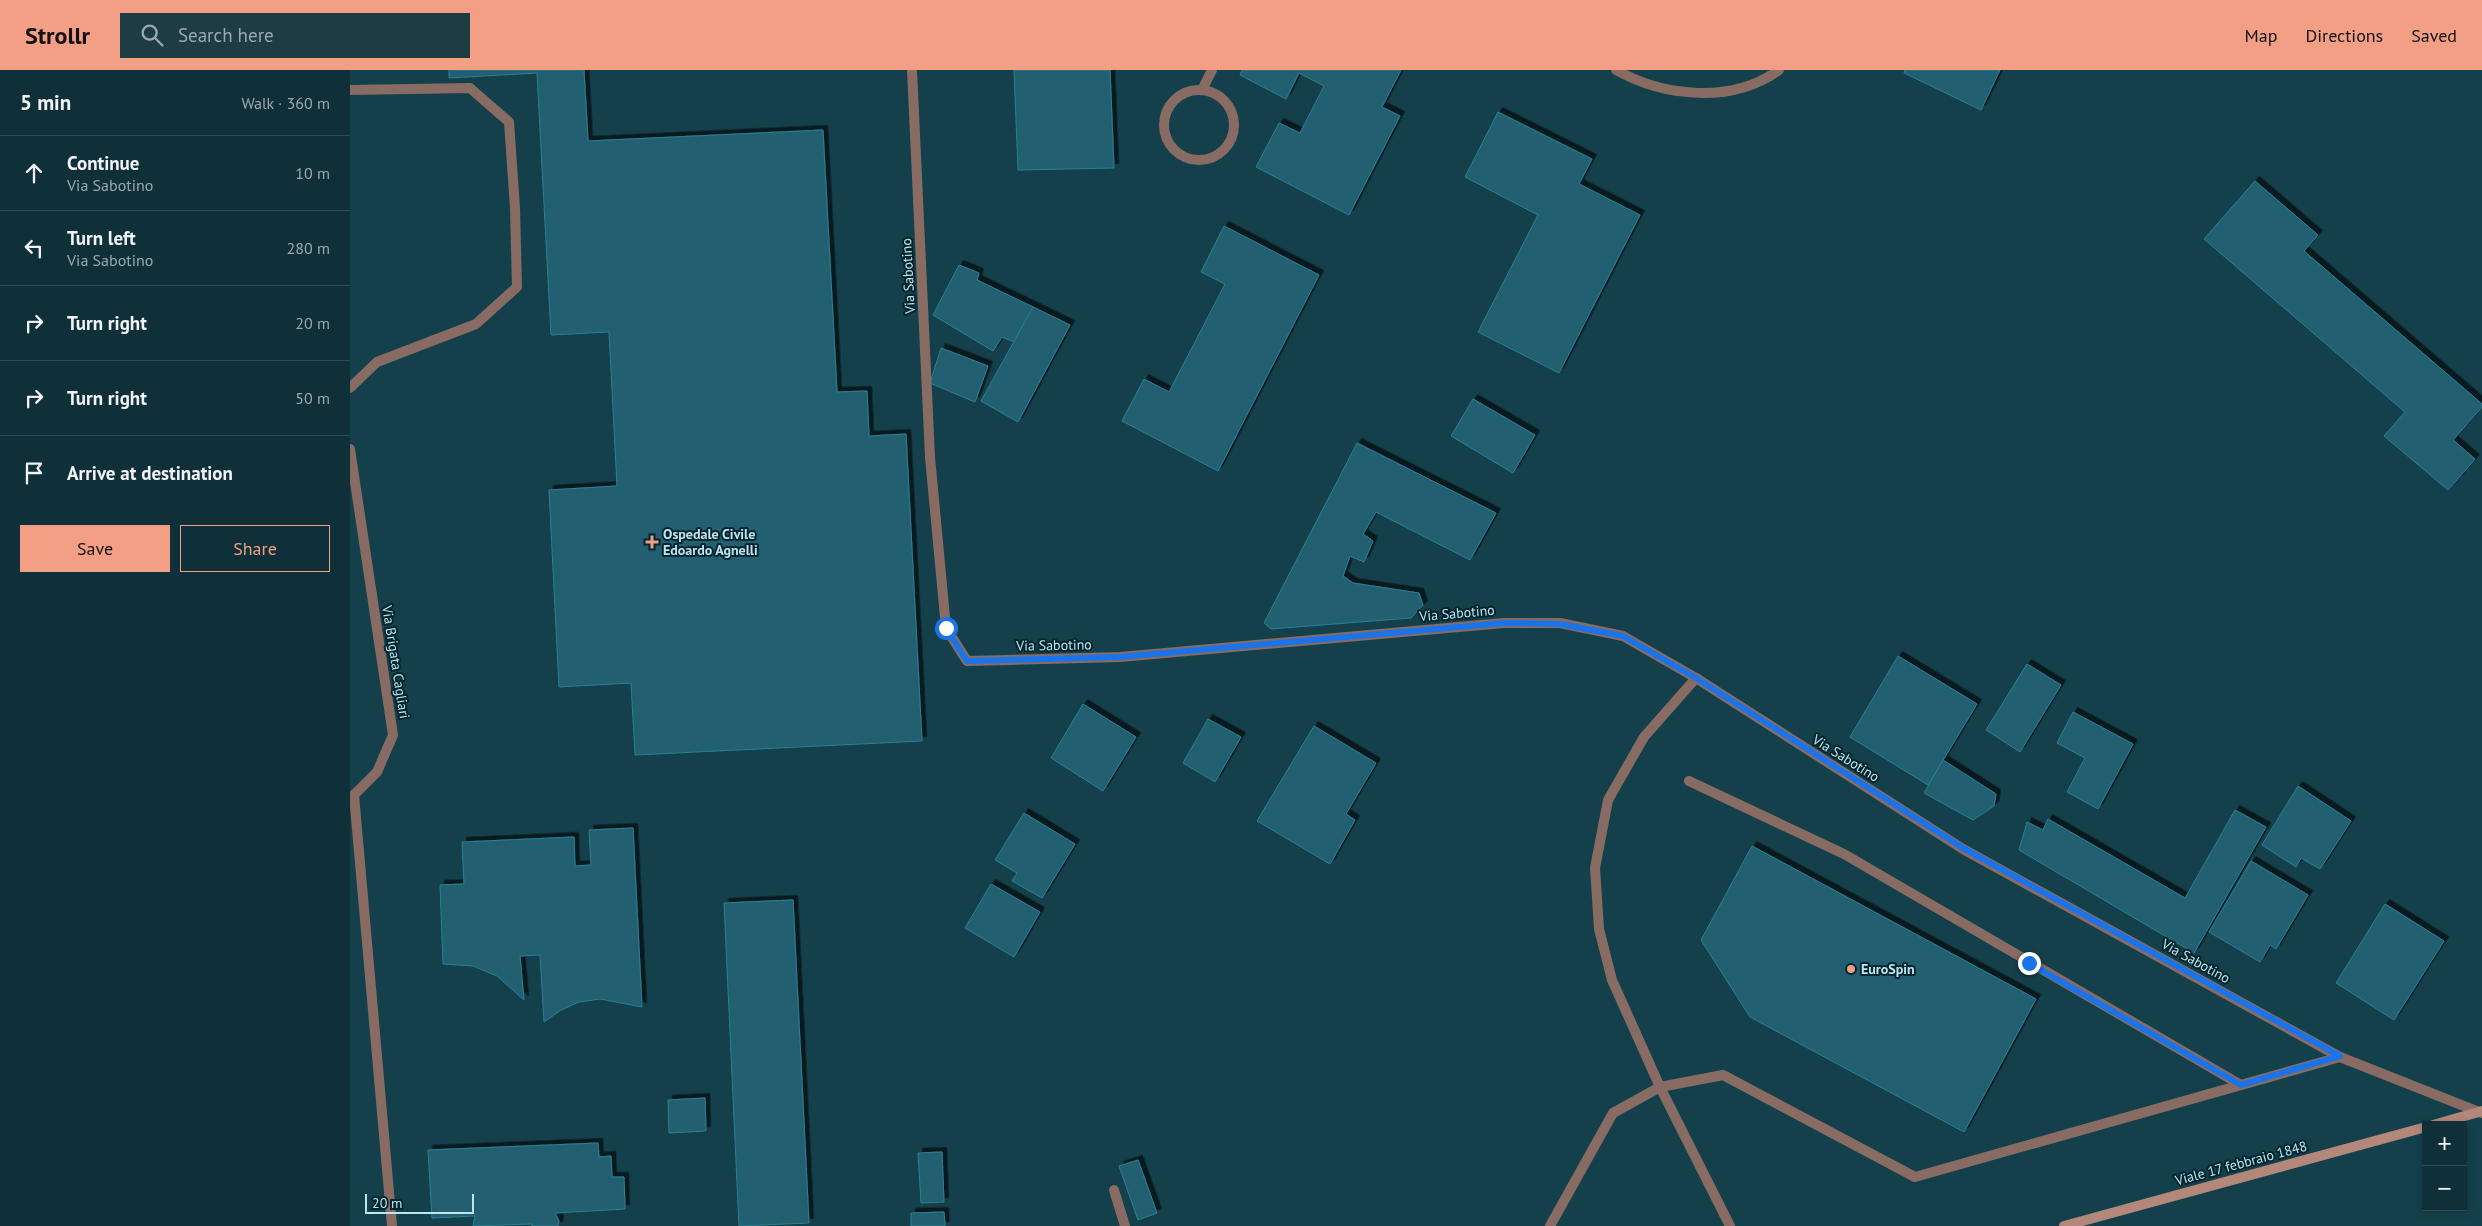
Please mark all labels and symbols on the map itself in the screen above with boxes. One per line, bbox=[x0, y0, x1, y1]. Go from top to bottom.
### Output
street label: Via Sabotino bbox=[897, 238, 919, 315]
place label: Ospedale Civile Edoardo Agnelli bbox=[663, 525, 758, 559]
marker: Ospedale Civile Edoardo Agnelli bbox=[645, 535, 659, 549]
street label: Via Sabotino bbox=[1418, 601, 1495, 625]
street label: Via Brigata Cagliari bbox=[378, 603, 414, 720]
route start bbox=[935, 617, 958, 640]
street label: Via Sabotino bbox=[1015, 635, 1092, 655]
street label: Via Sabotino bbox=[1808, 730, 1883, 786]
street label: Via Sabotino bbox=[2158, 934, 2233, 987]
route end bbox=[2018, 952, 2041, 975]
place label: EuroSpin bbox=[1861, 960, 1915, 978]
marker: EuroSpin bbox=[1845, 963, 1857, 975]
street label: Viale 17 febbraio 1848 bbox=[2172, 1137, 2309, 1189]
scale bar bbox=[365, 1191, 474, 1214]

